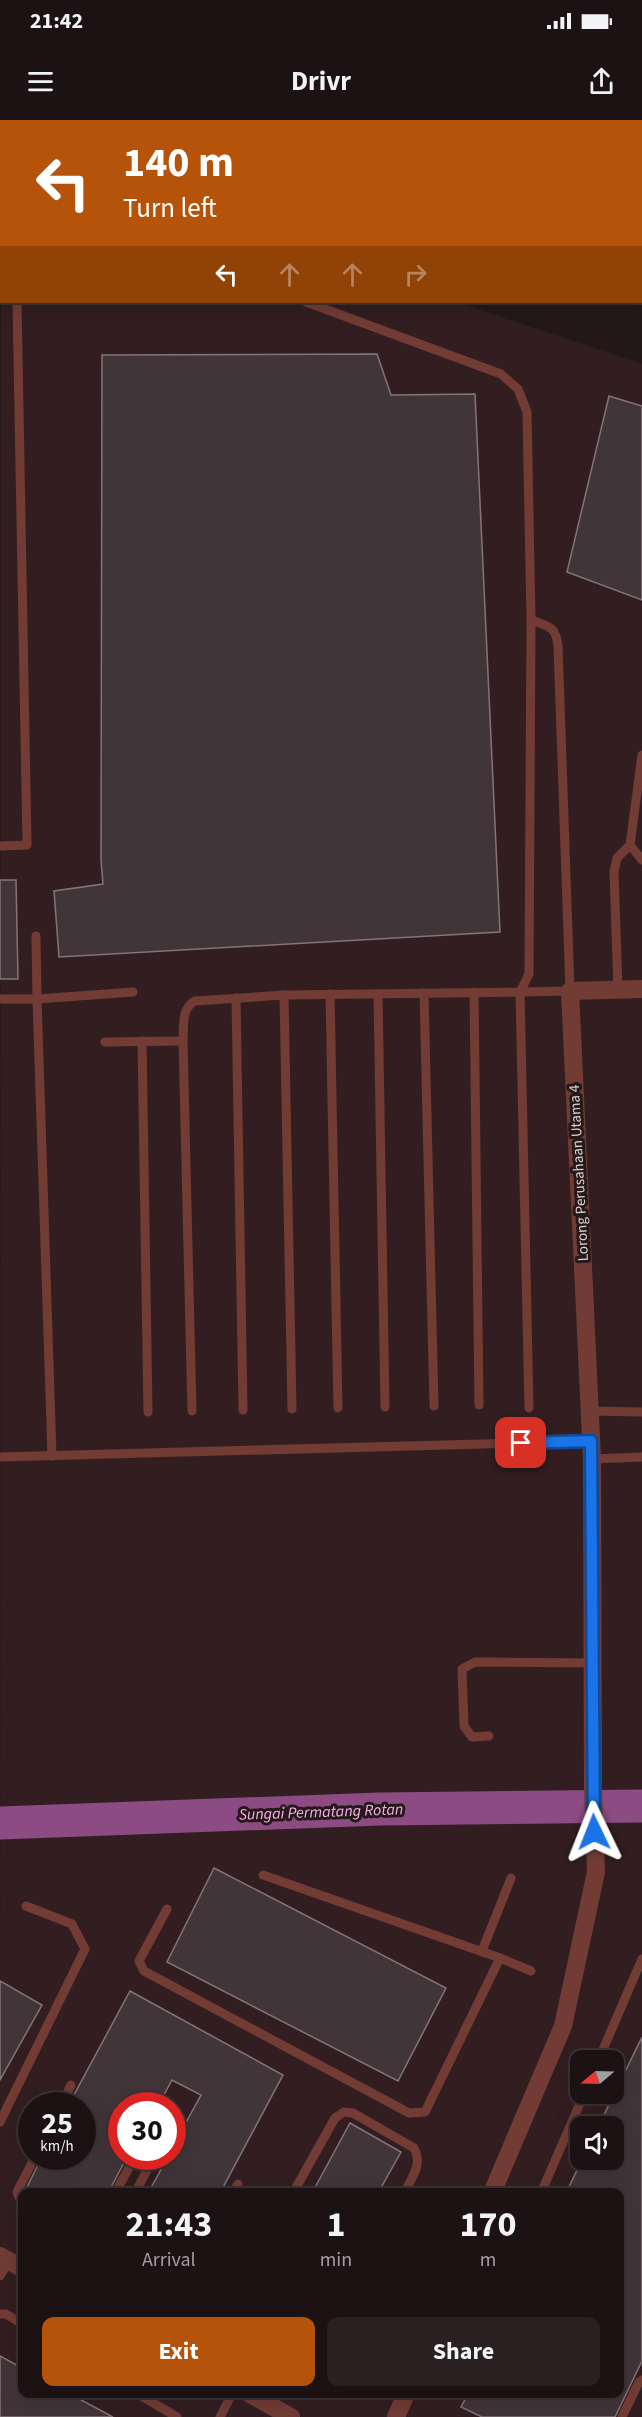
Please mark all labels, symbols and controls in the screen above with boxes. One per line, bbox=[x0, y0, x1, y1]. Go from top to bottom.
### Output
text: 21:42 bbox=[30, 5, 83, 37]
text: Drivr bbox=[291, 62, 351, 101]
icon: menu bbox=[24, 65, 57, 98]
icon: share bbox=[585, 65, 618, 98]
text: 140 m bbox=[123, 133, 234, 193]
icon: left bbox=[24, 144, 102, 222]
text: Turn left bbox=[123, 189, 217, 228]
icon: left bbox=[210, 258, 243, 291]
icon: ahead bbox=[273, 258, 306, 291]
icon: ahead bbox=[336, 258, 369, 291]
icon: right bbox=[399, 258, 432, 291]
street label: Lorong Perusahaan Utama 4 bbox=[564, 1084, 594, 1262]
pin bbox=[495, 1417, 546, 1468]
icon: arrive bbox=[504, 1426, 537, 1459]
water label: Sungai Permatang Rotan bbox=[238, 1798, 404, 1826]
position arrow bbox=[562, 1800, 626, 1864]
north arrow bbox=[570, 2050, 624, 2104]
map controls bbox=[570, 2050, 624, 2170]
speed limit sign: 30 bbox=[108, 2092, 186, 2170]
text: 25 bbox=[41, 2102, 73, 2145]
button: sound bbox=[570, 2116, 624, 2170]
text: km/h bbox=[40, 2136, 74, 2157]
text: 21:43 bbox=[125, 2199, 212, 2250]
text: 1 bbox=[326, 2199, 345, 2250]
text: 170 bbox=[460, 2199, 517, 2250]
text: Arrival bbox=[142, 2246, 196, 2274]
text: min bbox=[320, 2246, 352, 2274]
text: m bbox=[480, 2246, 496, 2274]
button: Exit bbox=[42, 2317, 315, 2386]
button: Share bbox=[327, 2317, 600, 2386]

